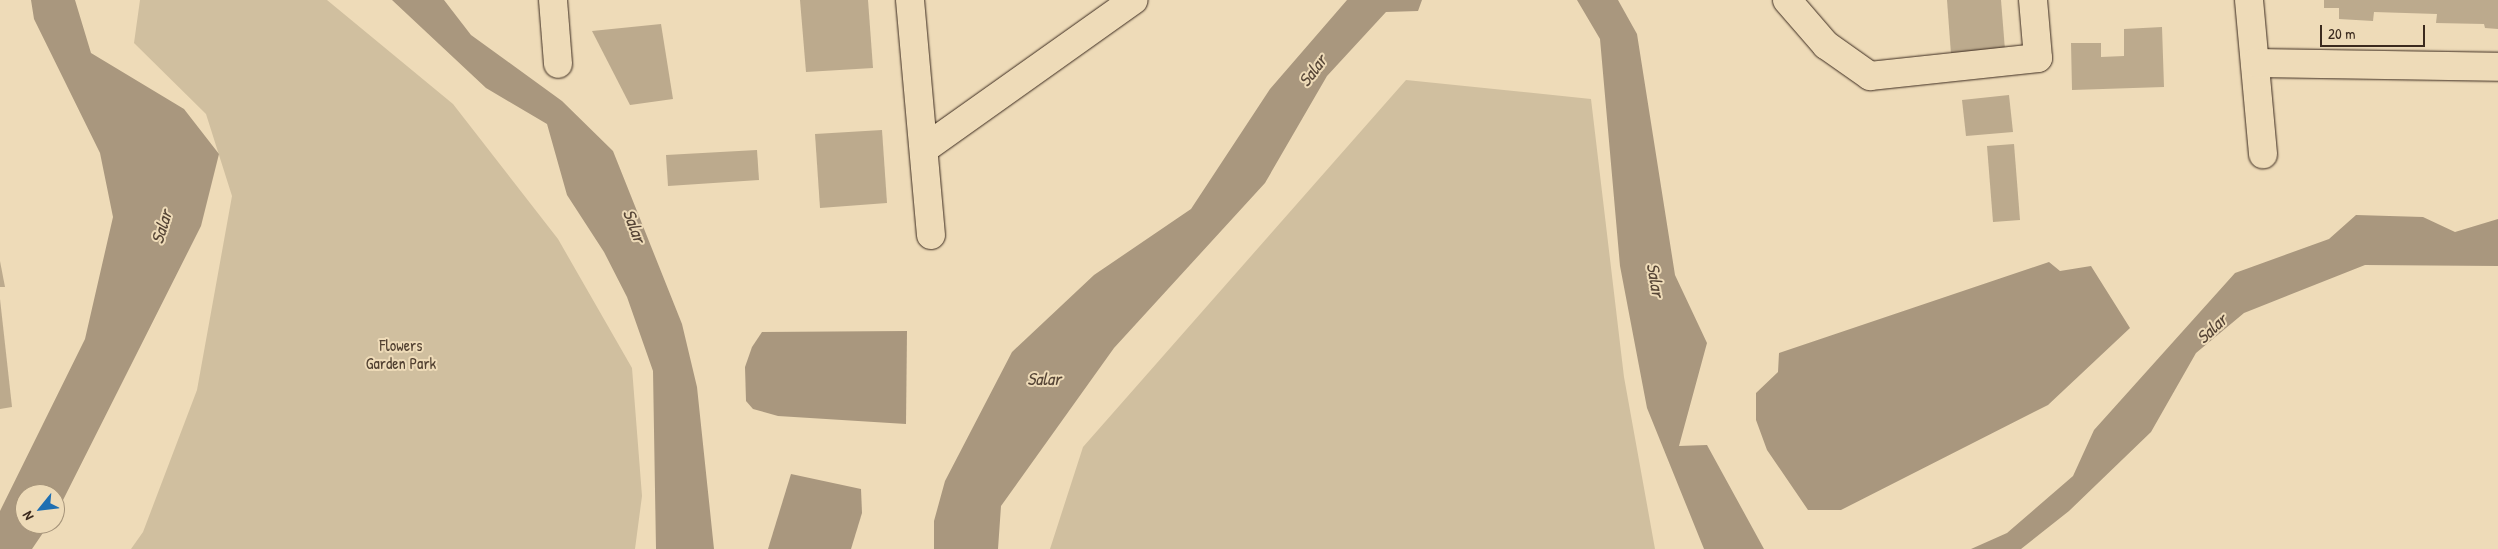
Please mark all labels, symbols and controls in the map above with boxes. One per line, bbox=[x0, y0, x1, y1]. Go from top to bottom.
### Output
scale bar bbox=[2323, 15, 2428, 47]
text: 20 m bbox=[2328, 23, 2355, 44]
water label: Salar bbox=[1294, 51, 1332, 91]
water label: Salar bbox=[618, 206, 650, 246]
water label: Salar bbox=[147, 208, 177, 246]
water label: Salar bbox=[1641, 261, 1669, 299]
water label: Salar bbox=[2192, 309, 2232, 349]
park label: Flowers Garden Park bbox=[366, 335, 436, 373]
water label: Salar bbox=[1027, 368, 1061, 390]
north arrow bbox=[15, 484, 65, 534]
text: N bbox=[17, 508, 37, 524]

